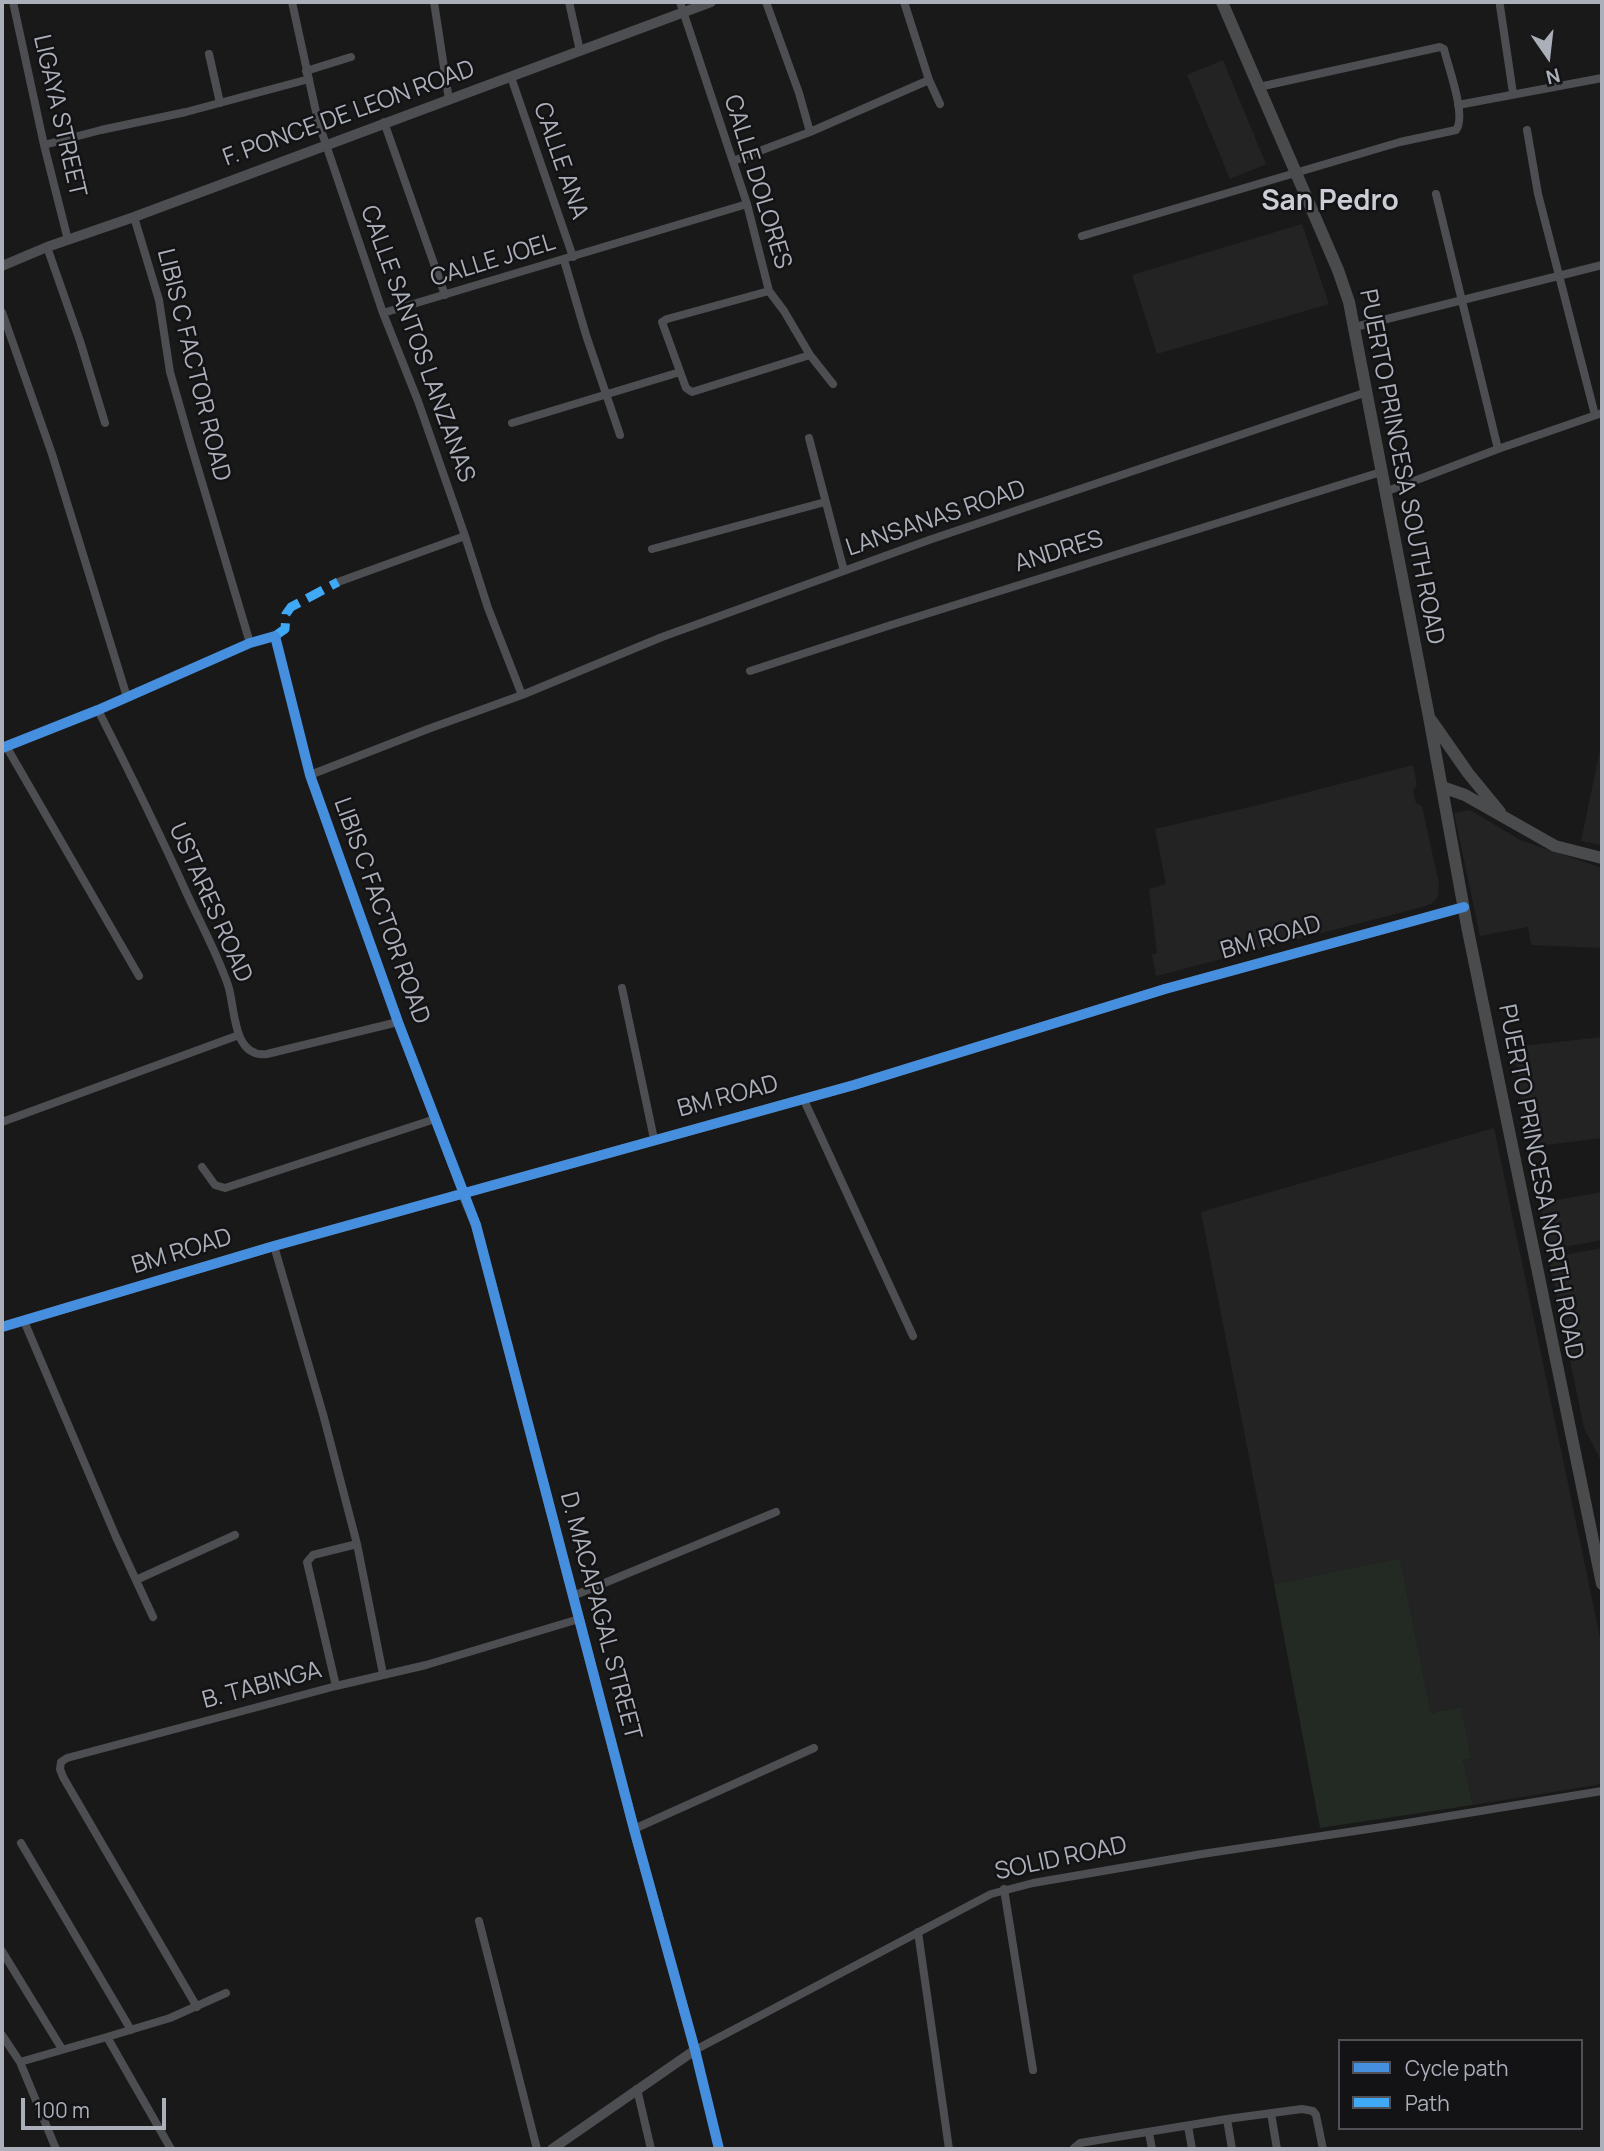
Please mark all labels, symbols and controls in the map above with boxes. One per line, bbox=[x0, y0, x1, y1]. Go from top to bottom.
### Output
north arrow bbox=[1513, 21, 1583, 91]
street label: LIGAYA STREET bbox=[26, 32, 92, 200]
street label: F. PONCE DE LEON ROAD bbox=[219, 55, 479, 173]
text: N bbox=[1543, 62, 1563, 91]
street label: CALLE DOLORES bbox=[717, 92, 797, 272]
street label: CALLE ANA bbox=[527, 99, 593, 223]
district label: San Pedro bbox=[1261, 185, 1399, 219]
street label: CALLE SANTOS LANZANAS bbox=[353, 202, 481, 486]
street label: CALLE JOEL bbox=[427, 228, 559, 294]
street label: LIBIS C FACTOR ROAD bbox=[150, 246, 236, 484]
street label: PUERTO PRINCESA SOUTH ROAD bbox=[1352, 287, 1450, 647]
street label: LANSANAS ROAD bbox=[842, 475, 1030, 563]
street label: ANDRES bbox=[1011, 525, 1107, 579]
street label: LIBIS C FACTOR ROAD bbox=[327, 794, 435, 1028]
street label: USTARES ROAD bbox=[162, 819, 258, 987]
street label: BM ROAD bbox=[1218, 910, 1324, 966]
street label: PUERTO PRINCESA NORTH ROAD bbox=[1491, 1002, 1589, 1362]
street label: BM ROAD bbox=[675, 1070, 781, 1124]
street label: BM ROAD bbox=[129, 1223, 235, 1281]
street label: D. MACAPAGAL STREET bbox=[553, 1489, 647, 1743]
street label: B. TABINGA bbox=[199, 1656, 325, 1716]
street label: SOLID ROAD bbox=[992, 1831, 1130, 1887]
legend bbox=[1338, 2039, 1583, 2130]
text: Cycle path bbox=[1405, 2054, 1508, 2082]
scale bar bbox=[24, 2084, 170, 2128]
text: Path bbox=[1405, 2089, 1450, 2117]
text: 100 m bbox=[34, 2096, 90, 2124]

